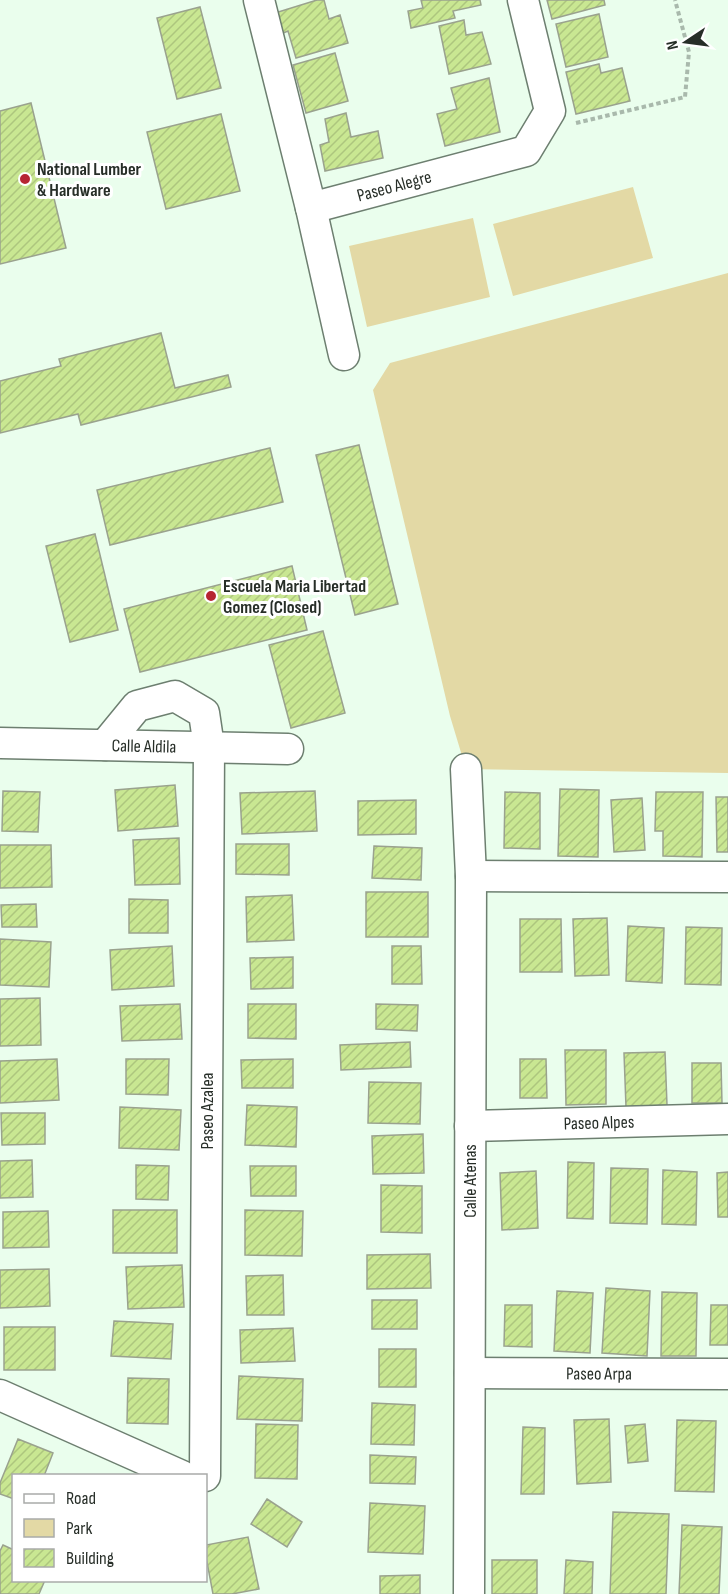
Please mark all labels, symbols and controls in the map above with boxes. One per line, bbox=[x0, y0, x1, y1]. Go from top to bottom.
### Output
north arrow bbox=[656, 12, 716, 72]
text: N bbox=[663, 39, 683, 51]
place label: National Lumber & Hardware bbox=[37, 159, 142, 201]
street label: Paseo Alegre bbox=[355, 166, 434, 206]
marker: National Lumber & Hardware bbox=[18, 172, 32, 186]
place label: Escuela Maria Libertad Gomez (Closed) bbox=[223, 576, 366, 618]
marker: Escuela Maria Libertad Gomez (Closed) bbox=[204, 589, 218, 603]
street label: Calle Aldila bbox=[111, 735, 177, 757]
street label: Paseo Azalea bbox=[197, 1072, 218, 1150]
street label: Paseo Alpes bbox=[563, 1111, 635, 1134]
street label: Calle Atenas bbox=[460, 1144, 481, 1218]
street label: Paseo Arpa bbox=[566, 1363, 632, 1384]
legend bbox=[12, 1474, 207, 1582]
text: Road bbox=[66, 1488, 96, 1509]
text: Park bbox=[66, 1518, 92, 1539]
text: Building bbox=[66, 1548, 114, 1569]

